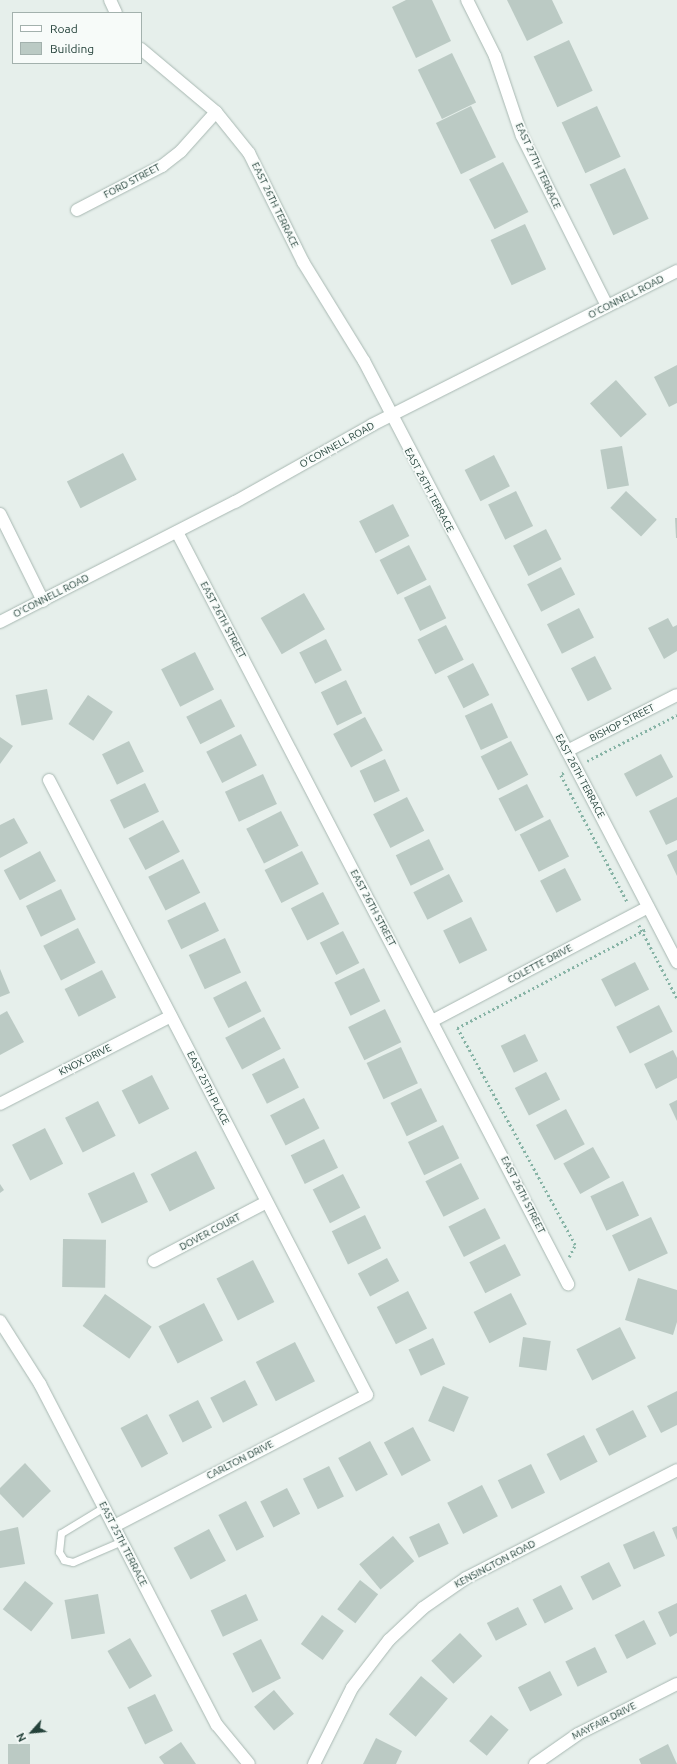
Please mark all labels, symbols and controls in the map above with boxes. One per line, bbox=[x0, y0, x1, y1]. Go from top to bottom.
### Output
legend bbox=[12, 12, 142, 64]
text: Road bbox=[50, 22, 78, 35]
text: Building bbox=[50, 42, 94, 55]
street label: EAST 27TH TERRACE bbox=[513, 121, 563, 211]
street label: EAST 26TH TERRACE bbox=[249, 160, 301, 250]
street label: FORD STREET bbox=[102, 161, 162, 201]
street label: O'CONNELL ROAD bbox=[586, 273, 666, 321]
street label: O'CONNELL ROAD bbox=[298, 420, 376, 470]
street label: EAST 26TH TERRACE bbox=[402, 446, 456, 534]
street label: O'CONNELL ROAD bbox=[11, 572, 91, 620]
street label: EAST 26TH STREET bbox=[198, 579, 248, 661]
street label: BISHOP STREET bbox=[588, 702, 656, 744]
street label: EAST 26TH TERRACE bbox=[553, 732, 607, 820]
street label: EAST 26TH STREET bbox=[348, 867, 398, 949]
street label: COLETTE DRIVE bbox=[506, 942, 574, 986]
street label: KNOX DRIVE bbox=[57, 1042, 113, 1078]
street label: EAST 25TH PLACE bbox=[184, 1049, 232, 1127]
street label: EAST 26TH STREET bbox=[498, 1154, 548, 1236]
street label: DOVER COURT bbox=[177, 1211, 243, 1253]
street label: CARLTON DRIVE bbox=[204, 1438, 276, 1482]
street label: EAST 25TH TERRACE bbox=[96, 1500, 150, 1588]
street label: KENSINGTON ROAD bbox=[452, 1537, 538, 1591]
street label: MAYFAIR DRIVE bbox=[570, 1700, 638, 1742]
north arrow bbox=[12, 1712, 52, 1752]
text: N bbox=[14, 1731, 29, 1744]

